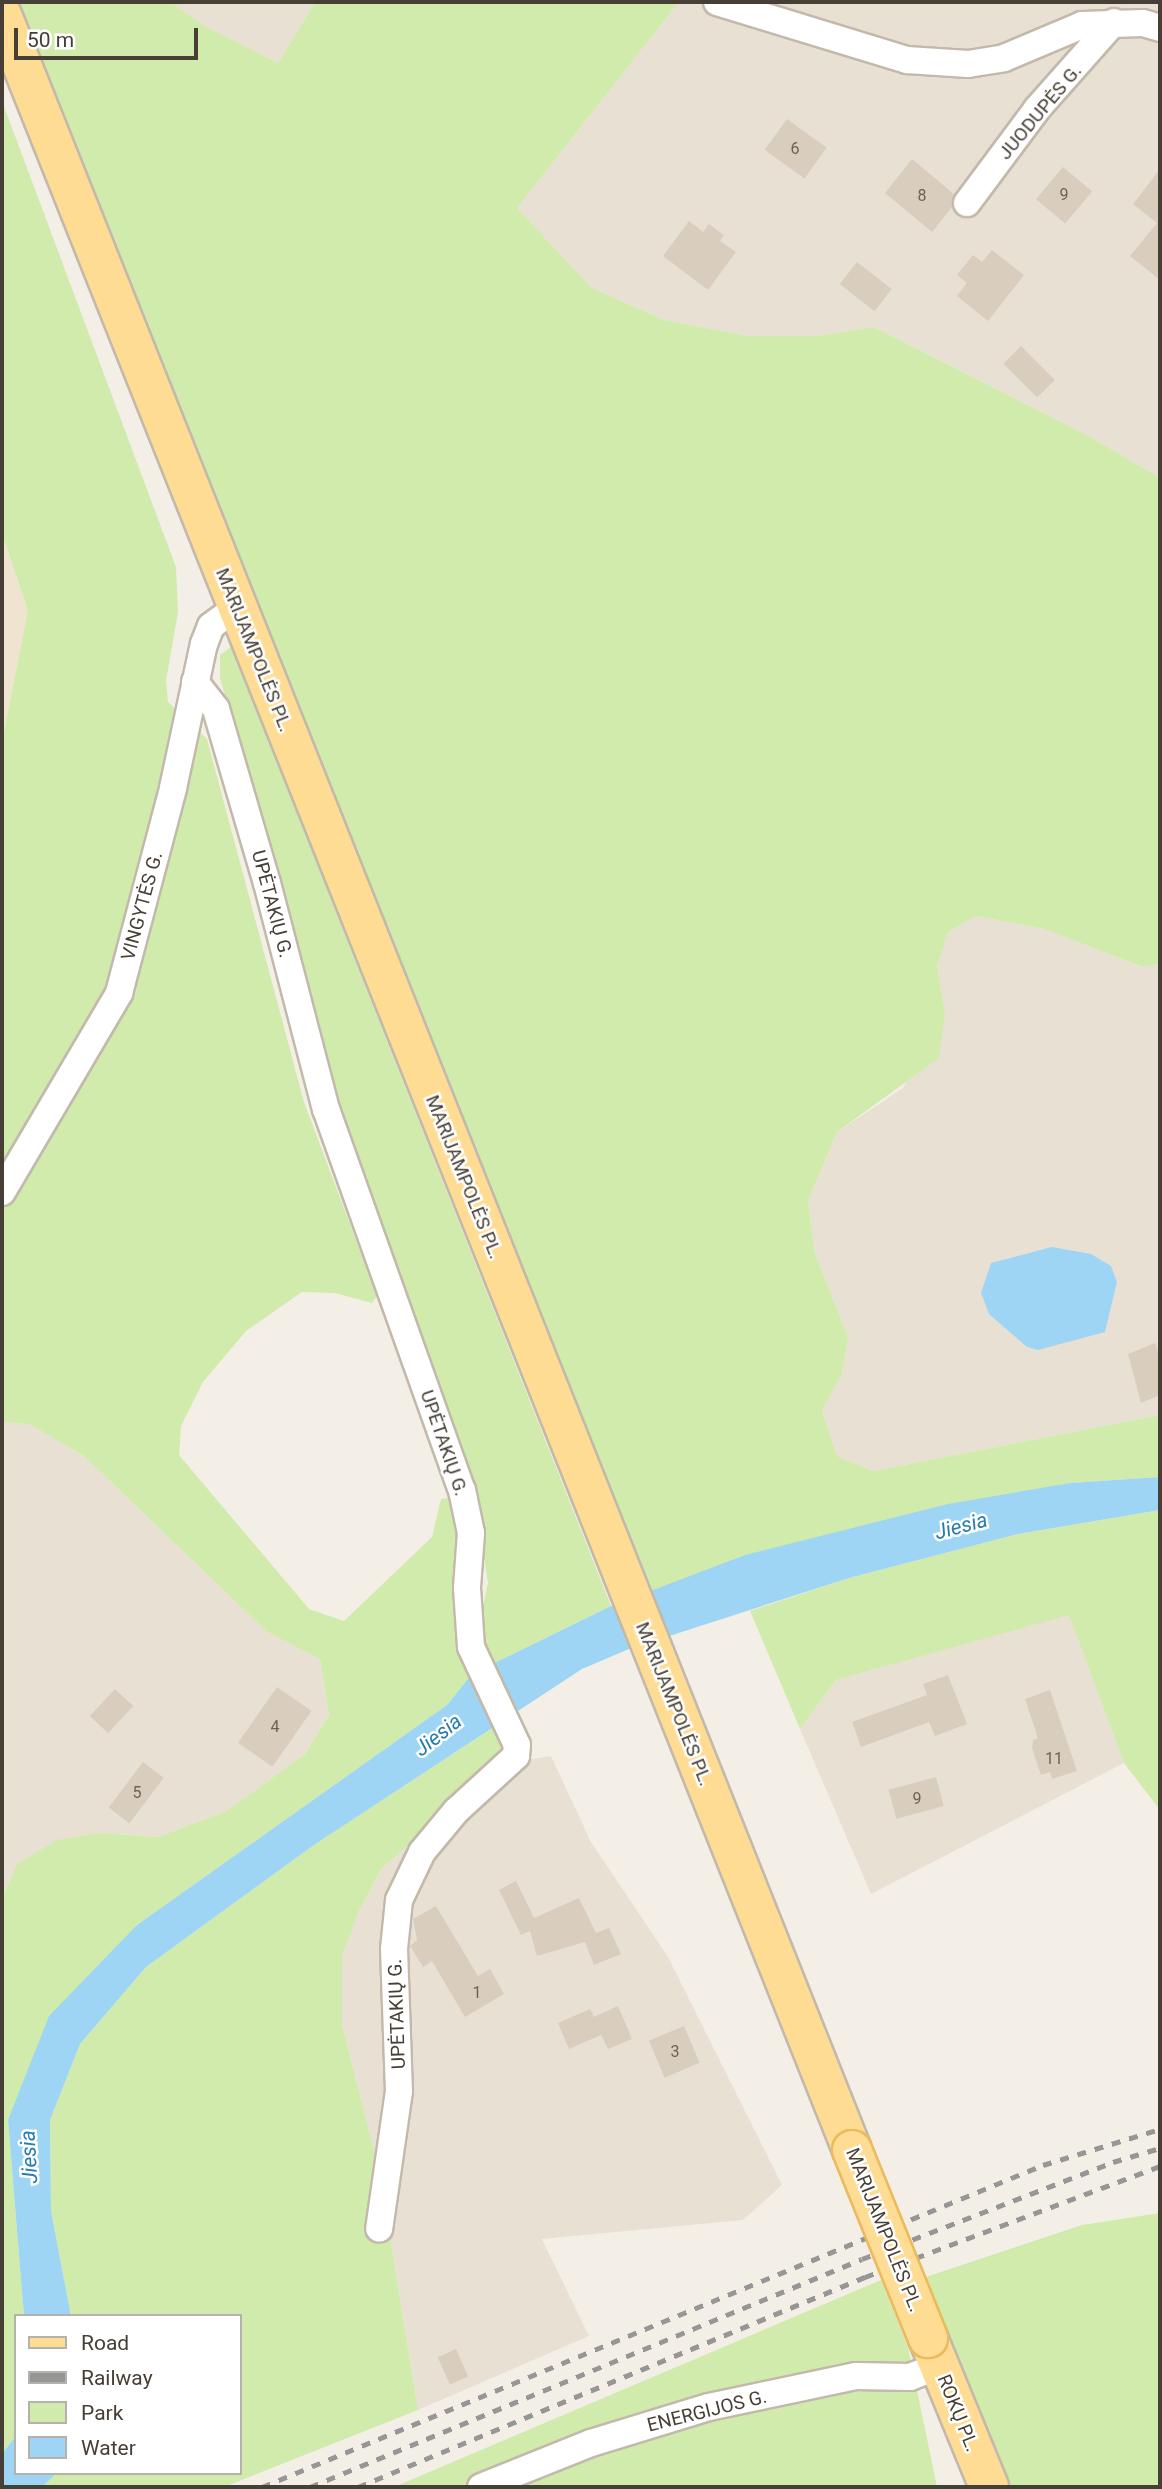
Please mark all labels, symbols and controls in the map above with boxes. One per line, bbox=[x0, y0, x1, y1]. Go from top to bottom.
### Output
scale bar bbox=[18, 14, 201, 58]
text: 50 m bbox=[27, 28, 74, 52]
street label: JUODUPĖS G. bbox=[994, 60, 1086, 164]
house number: 6 bbox=[791, 139, 799, 159]
house number: 9 bbox=[1060, 185, 1068, 205]
house number: 8 bbox=[918, 186, 926, 206]
street label: MARIJAMPOLĖS PL. bbox=[211, 565, 297, 735]
street label: UPĖTAKIŲ G. bbox=[247, 848, 297, 960]
street label: VINGYTĖS G. bbox=[117, 849, 167, 963]
street label: MARIJAMPOLĖS PL. bbox=[421, 1092, 507, 1262]
street label: UPĖTAKIŲ G. bbox=[415, 1387, 473, 1499]
water label: Jiesia bbox=[932, 1507, 990, 1545]
street label: MARIJAMPOLĖS PL. bbox=[631, 1619, 717, 1789]
water label: Jiesia bbox=[409, 1709, 467, 1761]
house number: 4 bbox=[271, 1717, 279, 1737]
house number: 11 bbox=[1045, 1749, 1063, 1769]
house number: 5 bbox=[133, 1783, 141, 1803]
house number: 9 bbox=[913, 1789, 921, 1809]
street label: UPĖTAKIŲ G. bbox=[384, 1958, 410, 2070]
house number: 1 bbox=[473, 1983, 481, 2003]
house number: 3 bbox=[671, 2042, 679, 2062]
water label: Jiesia bbox=[15, 2130, 43, 2184]
street label: MARIJAMPOLĖS PL. bbox=[841, 2145, 927, 2315]
legend bbox=[14, 2314, 242, 2475]
text: Road bbox=[81, 2331, 129, 2355]
text: Railway bbox=[81, 2366, 153, 2390]
street label: ROKŲ PL. bbox=[932, 2371, 984, 2455]
street label: ENERGIJOS G. bbox=[645, 2385, 769, 2437]
text: Park bbox=[81, 2401, 123, 2425]
text: Water bbox=[81, 2436, 136, 2460]

